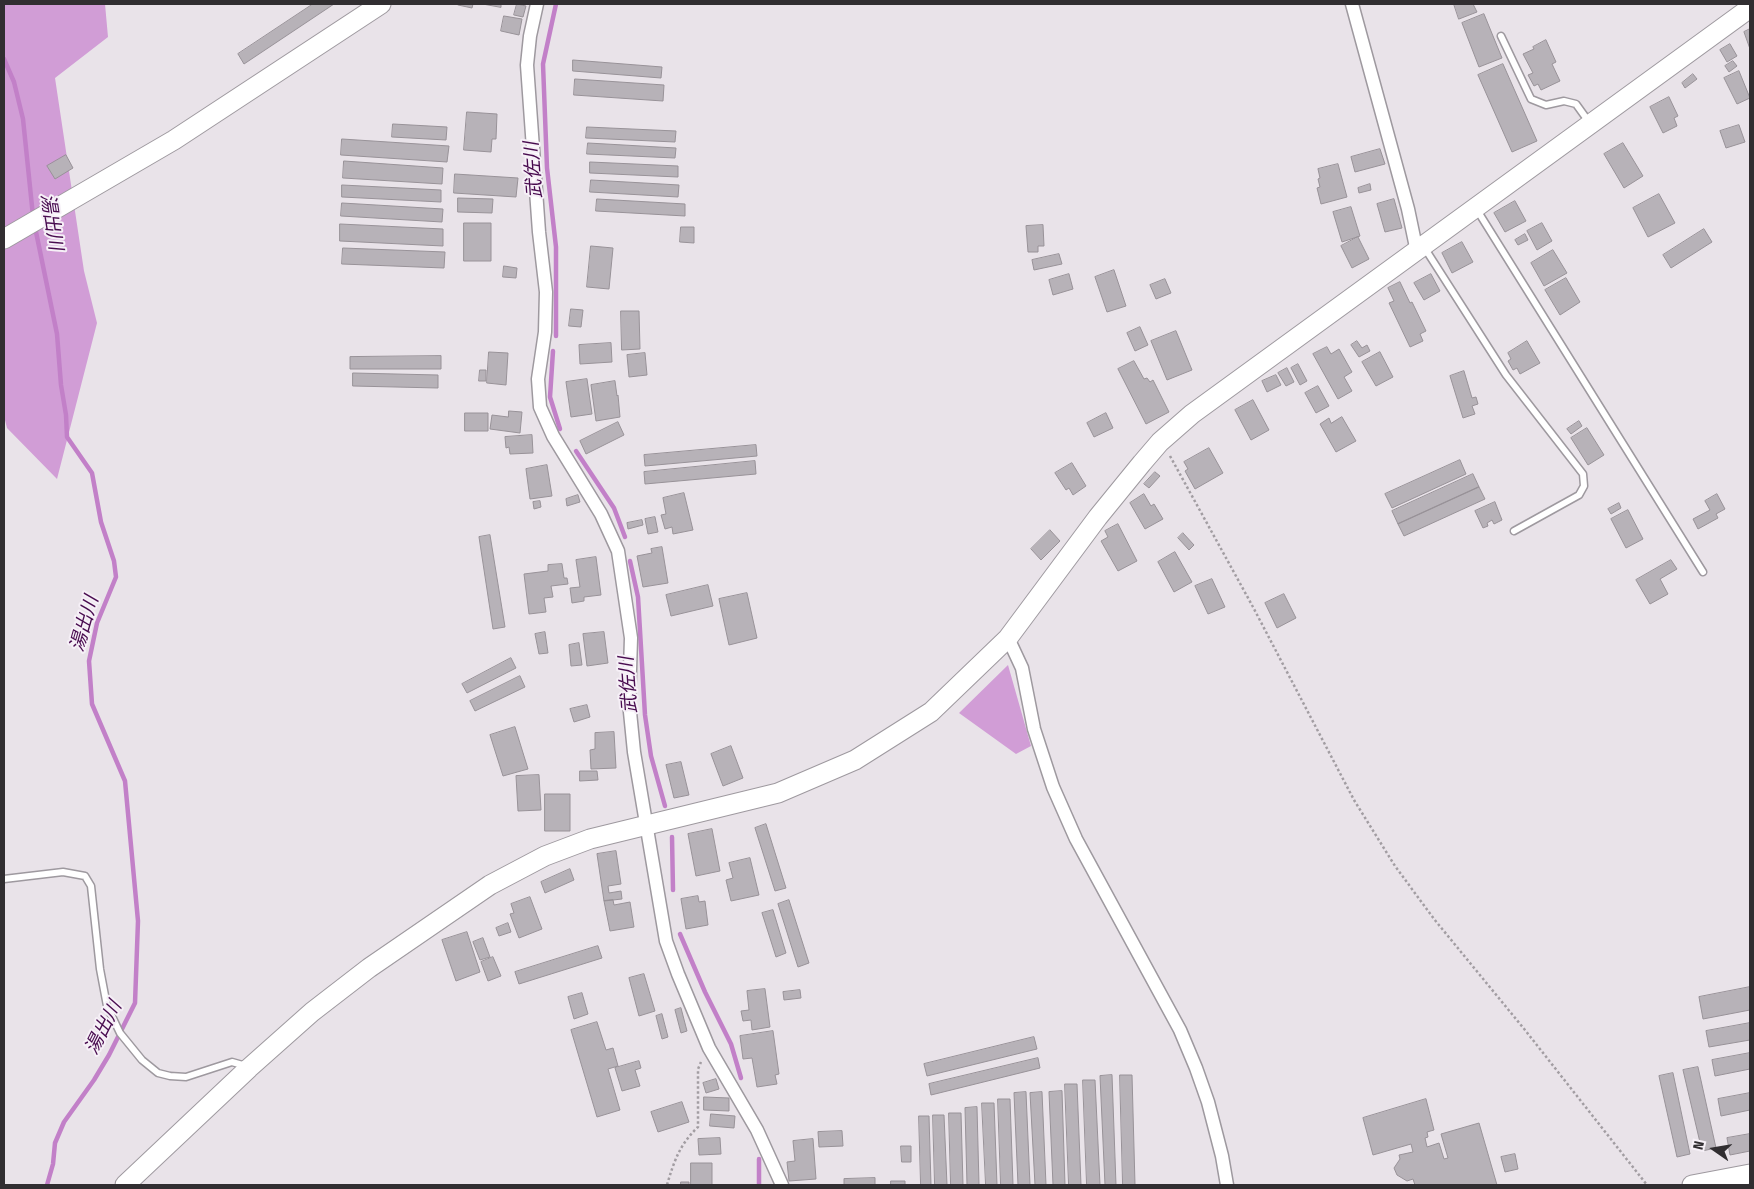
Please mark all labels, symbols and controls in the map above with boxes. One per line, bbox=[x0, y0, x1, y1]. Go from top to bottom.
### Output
water label: 武佐川 bbox=[521, 141, 547, 199]
water label: 湯出川 bbox=[35, 192, 67, 252]
water label: 湯出川 bbox=[66, 593, 104, 655]
water label: 武佐川 bbox=[616, 656, 642, 714]
water label: 湯出川 bbox=[81, 997, 127, 1059]
north arrow bbox=[1689, 1124, 1739, 1174]
text: N bbox=[1690, 1140, 1708, 1152]

